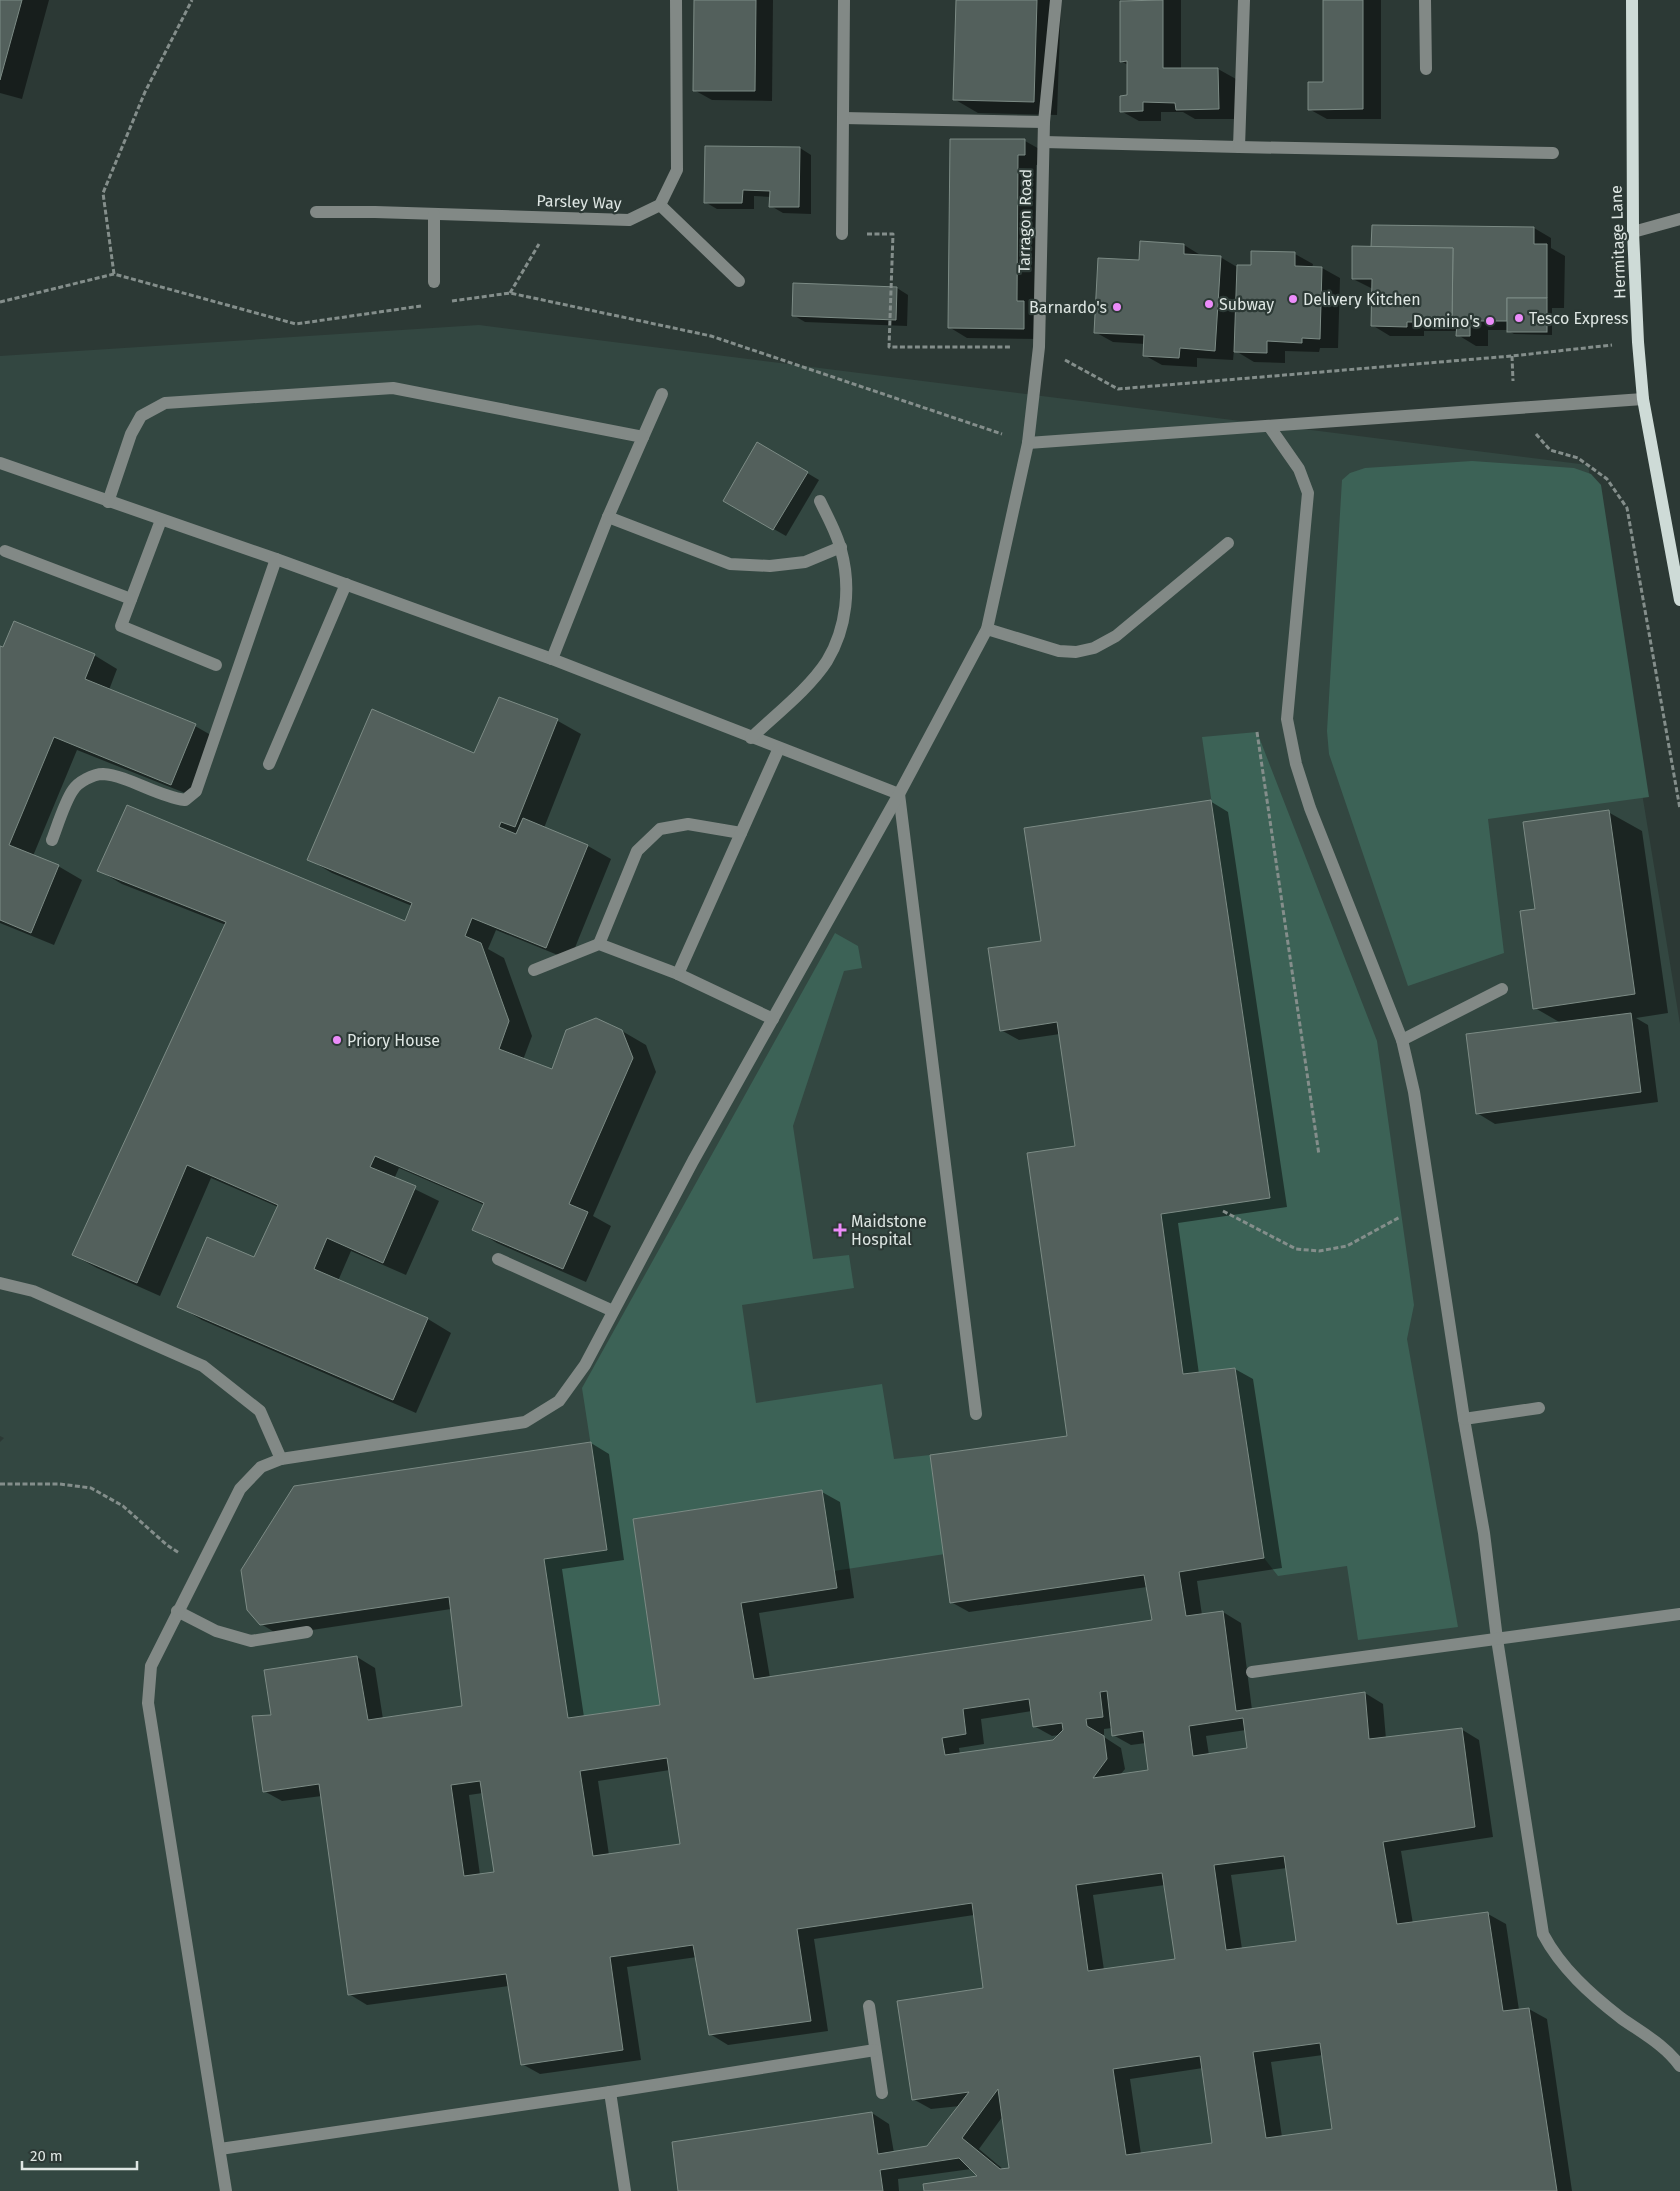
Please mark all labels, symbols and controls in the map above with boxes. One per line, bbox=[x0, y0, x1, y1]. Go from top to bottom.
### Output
street label: Tarragon Road bbox=[1015, 169, 1035, 273]
street label: Hermitage Lane bbox=[1607, 185, 1629, 299]
street label: Parsley Way bbox=[536, 191, 622, 213]
place label: Delivery Kitchen bbox=[1303, 290, 1421, 309]
marker: Delivery Kitchen bbox=[1287, 293, 1299, 305]
place label: Subway bbox=[1219, 295, 1274, 314]
place label: Barnardo's bbox=[1029, 298, 1107, 317]
marker: Subway bbox=[1203, 298, 1215, 310]
marker: Barnardo's bbox=[1111, 301, 1123, 313]
place label: Tesco Express bbox=[1529, 309, 1629, 328]
place label: Domino's bbox=[1413, 312, 1480, 331]
marker: Tesco Express bbox=[1513, 312, 1525, 324]
marker: Domino's bbox=[1484, 315, 1496, 327]
place label: Priory House bbox=[347, 1031, 440, 1050]
marker: Priory House bbox=[331, 1034, 343, 1046]
place label: Maidstone Hospital bbox=[851, 1212, 927, 1249]
marker: Maidstone Hospital bbox=[833, 1223, 847, 1237]
scale bar bbox=[22, 2138, 138, 2170]
text: 20 m bbox=[30, 2147, 63, 2165]

